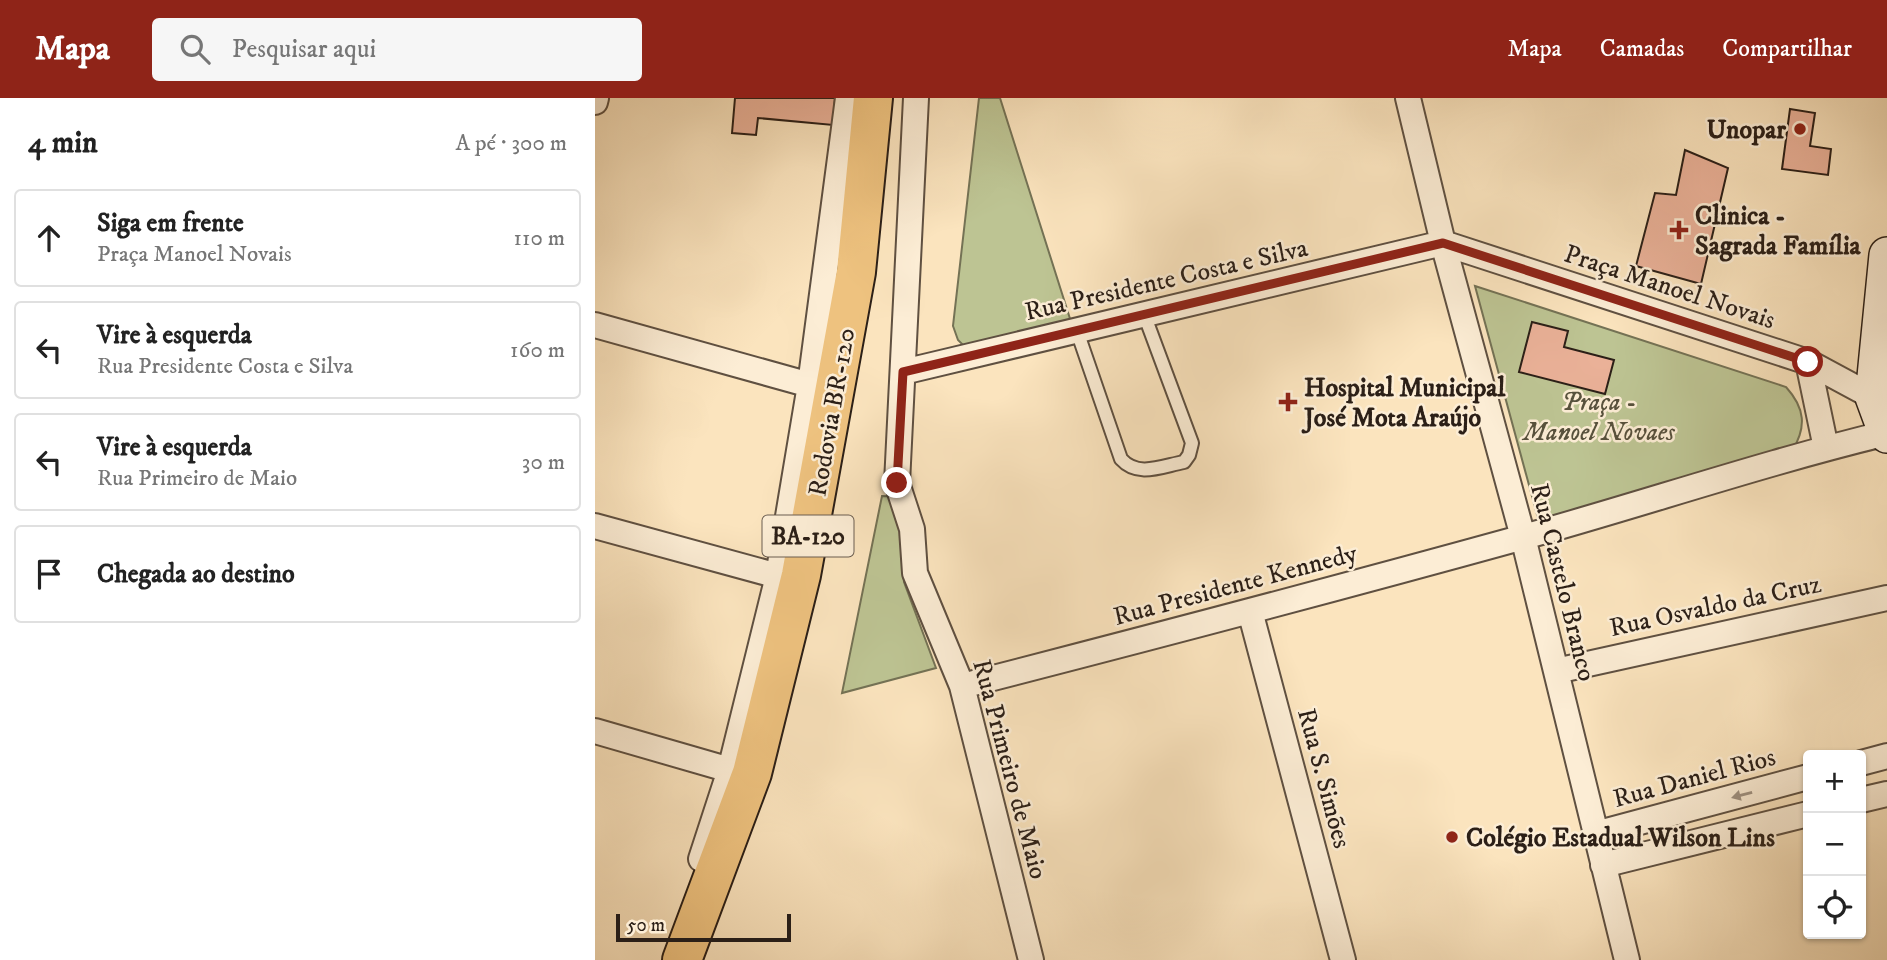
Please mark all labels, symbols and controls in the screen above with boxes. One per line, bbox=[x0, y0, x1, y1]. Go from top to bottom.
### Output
search box bbox=[152, 18, 642, 81]
text: Mapa bbox=[35, 29, 110, 70]
icon: search bbox=[176, 30, 214, 68]
text: Pesquisar aqui bbox=[232, 33, 376, 66]
text: Mapa bbox=[1507, 34, 1562, 64]
text: Camadas bbox=[1600, 34, 1684, 64]
text: Compartilhar bbox=[1722, 34, 1852, 64]
place label: Unopar bbox=[1707, 114, 1786, 147]
marker: Unopar bbox=[1792, 121, 1808, 137]
text: 4 min bbox=[28, 125, 98, 162]
text: A pé · 300 m bbox=[455, 129, 567, 158]
place label: Clinica - Sagrada Família bbox=[1695, 200, 1862, 263]
text: Siga em frente bbox=[97, 207, 244, 240]
icon: ahead bbox=[30, 219, 68, 257]
marker: Clinica - Sagrada Família bbox=[1669, 220, 1689, 240]
text: 110 m bbox=[514, 224, 565, 253]
street label: Rua Presidente Costa e Silva bbox=[1022, 232, 1311, 329]
street label: Praça Manoel Novais bbox=[1560, 238, 1779, 337]
text: Praça Manoel Novais bbox=[97, 240, 292, 269]
text: Vire à esquerda bbox=[97, 319, 252, 352]
street label: Rodovia BR-120 bbox=[801, 325, 864, 499]
icon: left bbox=[30, 331, 68, 369]
text: 160 m bbox=[510, 336, 565, 365]
route start bbox=[1792, 346, 1823, 377]
text: Rua Presidente Costa e Silva bbox=[97, 352, 353, 381]
place label: Hospital Municipal José Mota Araújo bbox=[1301, 372, 1506, 435]
park label: Praça - Manoel Novaes bbox=[1521, 386, 1676, 449]
marker: Hospital Municipal José Mota Araújo bbox=[1278, 392, 1298, 412]
text: Vire à esquerda bbox=[97, 431, 252, 464]
icon: left bbox=[30, 443, 68, 481]
text: 30 m bbox=[522, 448, 565, 477]
text: Rua Primeiro de Maio bbox=[97, 464, 297, 493]
route end bbox=[881, 467, 912, 498]
street label: Rua Castelo Branco bbox=[1522, 480, 1603, 685]
road number: BA-120 bbox=[763, 516, 853, 556]
street label: Rua Presidente Kennedy bbox=[1110, 537, 1362, 634]
icon: arrive bbox=[30, 555, 68, 593]
text: Chegada ao destino bbox=[97, 558, 295, 591]
street label: Rua Osvaldo da Cruz bbox=[1607, 568, 1824, 645]
street label: Rua Primeiro de Maio bbox=[964, 656, 1055, 883]
street label: Rua S. Simões bbox=[1289, 705, 1358, 852]
street label: Rua Daniel Rios bbox=[1610, 741, 1779, 816]
map controls bbox=[1803, 750, 1866, 939]
button: + bbox=[1803, 750, 1866, 813]
one-way arrow bbox=[1732, 790, 1753, 800]
button: − bbox=[1803, 813, 1866, 876]
place label: Colégio Estadual Wilson Lins bbox=[1466, 822, 1775, 855]
marker: Colégio Estadual Wilson Lins bbox=[1444, 829, 1460, 845]
button: locate bbox=[1803, 876, 1866, 939]
scale bar bbox=[616, 911, 791, 943]
text: 50 m bbox=[627, 914, 665, 937]

